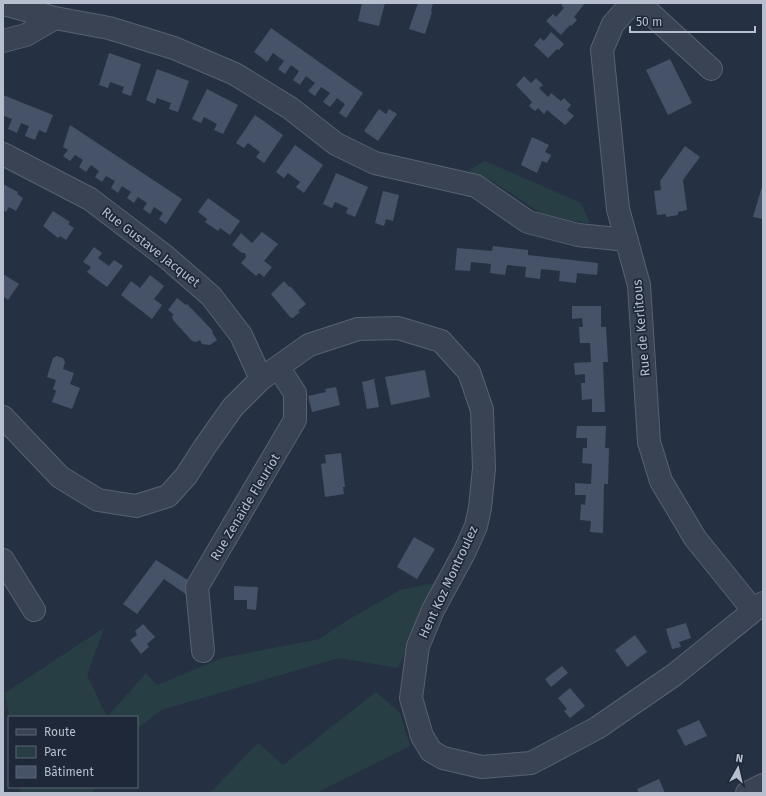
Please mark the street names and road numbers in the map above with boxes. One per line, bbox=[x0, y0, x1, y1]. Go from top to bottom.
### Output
street label: Rue Gustave Jacquet bbox=[99, 204, 203, 290]
street label: Rue de Kerlitous bbox=[629, 279, 653, 377]
street label: Rue Zenaïde Fleuriot bbox=[207, 451, 283, 563]
street label: Hent Koz Montroulez bbox=[415, 523, 481, 640]

